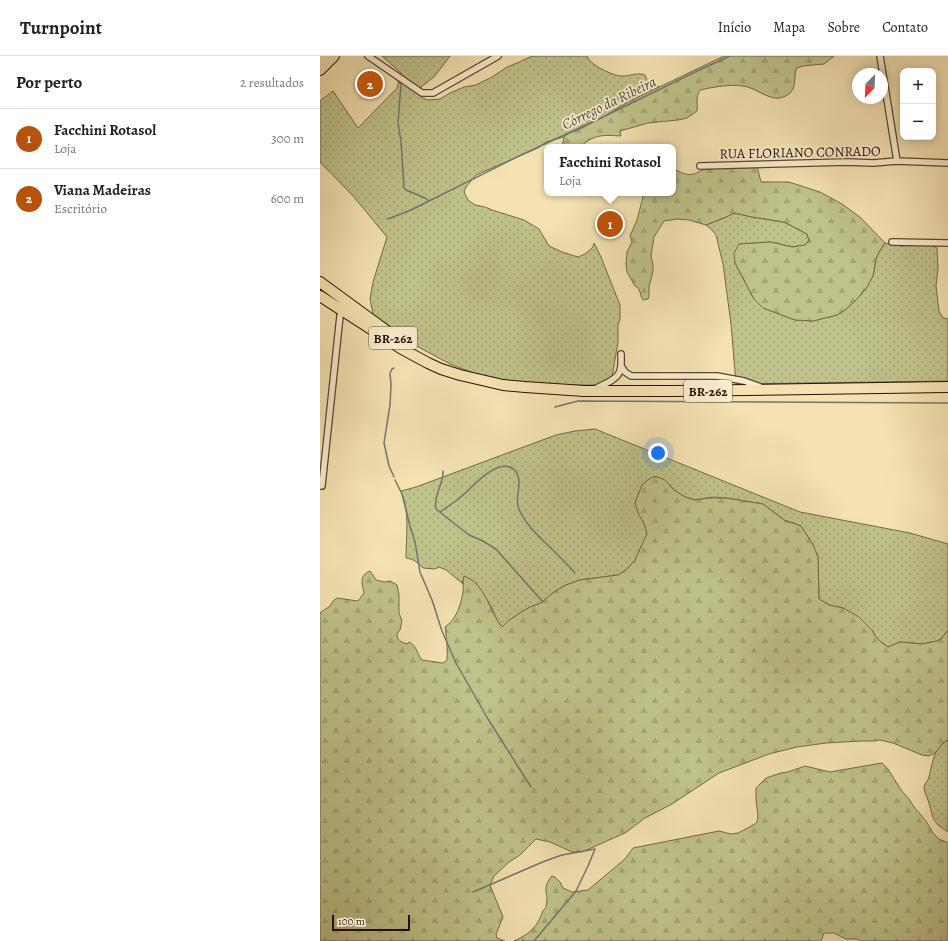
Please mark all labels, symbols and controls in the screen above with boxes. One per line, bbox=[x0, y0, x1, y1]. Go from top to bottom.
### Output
text: Turnpoint bbox=[20, 15, 102, 41]
text: Início bbox=[718, 18, 751, 37]
text: Mapa bbox=[773, 18, 805, 37]
text: Sobre bbox=[827, 18, 860, 37]
text: Contato bbox=[882, 18, 928, 37]
north arrow bbox=[852, 68, 888, 104]
map controls bbox=[900, 68, 936, 140]
button: + bbox=[900, 68, 936, 104]
pin: 2 bbox=[357, 69, 383, 99]
text: Por perto bbox=[16, 71, 82, 94]
water label: Córrego da Ribeira bbox=[558, 71, 660, 134]
text: 2 resultados bbox=[240, 74, 304, 91]
button: − bbox=[900, 104, 936, 140]
text: Facchini Rotasol bbox=[54, 120, 156, 140]
text: 1 bbox=[27, 130, 31, 147]
text: 300 m bbox=[271, 130, 304, 147]
text: Loja bbox=[54, 140, 76, 157]
street label: RUA FLORIANO CONRADO bbox=[719, 142, 881, 163]
popup bbox=[544, 144, 676, 196]
text: Facchini Rotasol bbox=[559, 152, 661, 172]
text: Loja bbox=[559, 172, 581, 189]
text: Viana Madeiras bbox=[54, 180, 151, 200]
text: 2 bbox=[26, 190, 32, 207]
text: 600 m bbox=[271, 190, 304, 207]
text: Escritório bbox=[54, 200, 107, 217]
pin: 1 bbox=[597, 209, 623, 239]
road number: BR-262 bbox=[369, 327, 417, 349]
road number: BR-262 bbox=[684, 380, 732, 402]
your location bbox=[648, 443, 668, 463]
scale bar bbox=[332, 913, 410, 932]
text: 100 m bbox=[338, 914, 365, 929]

